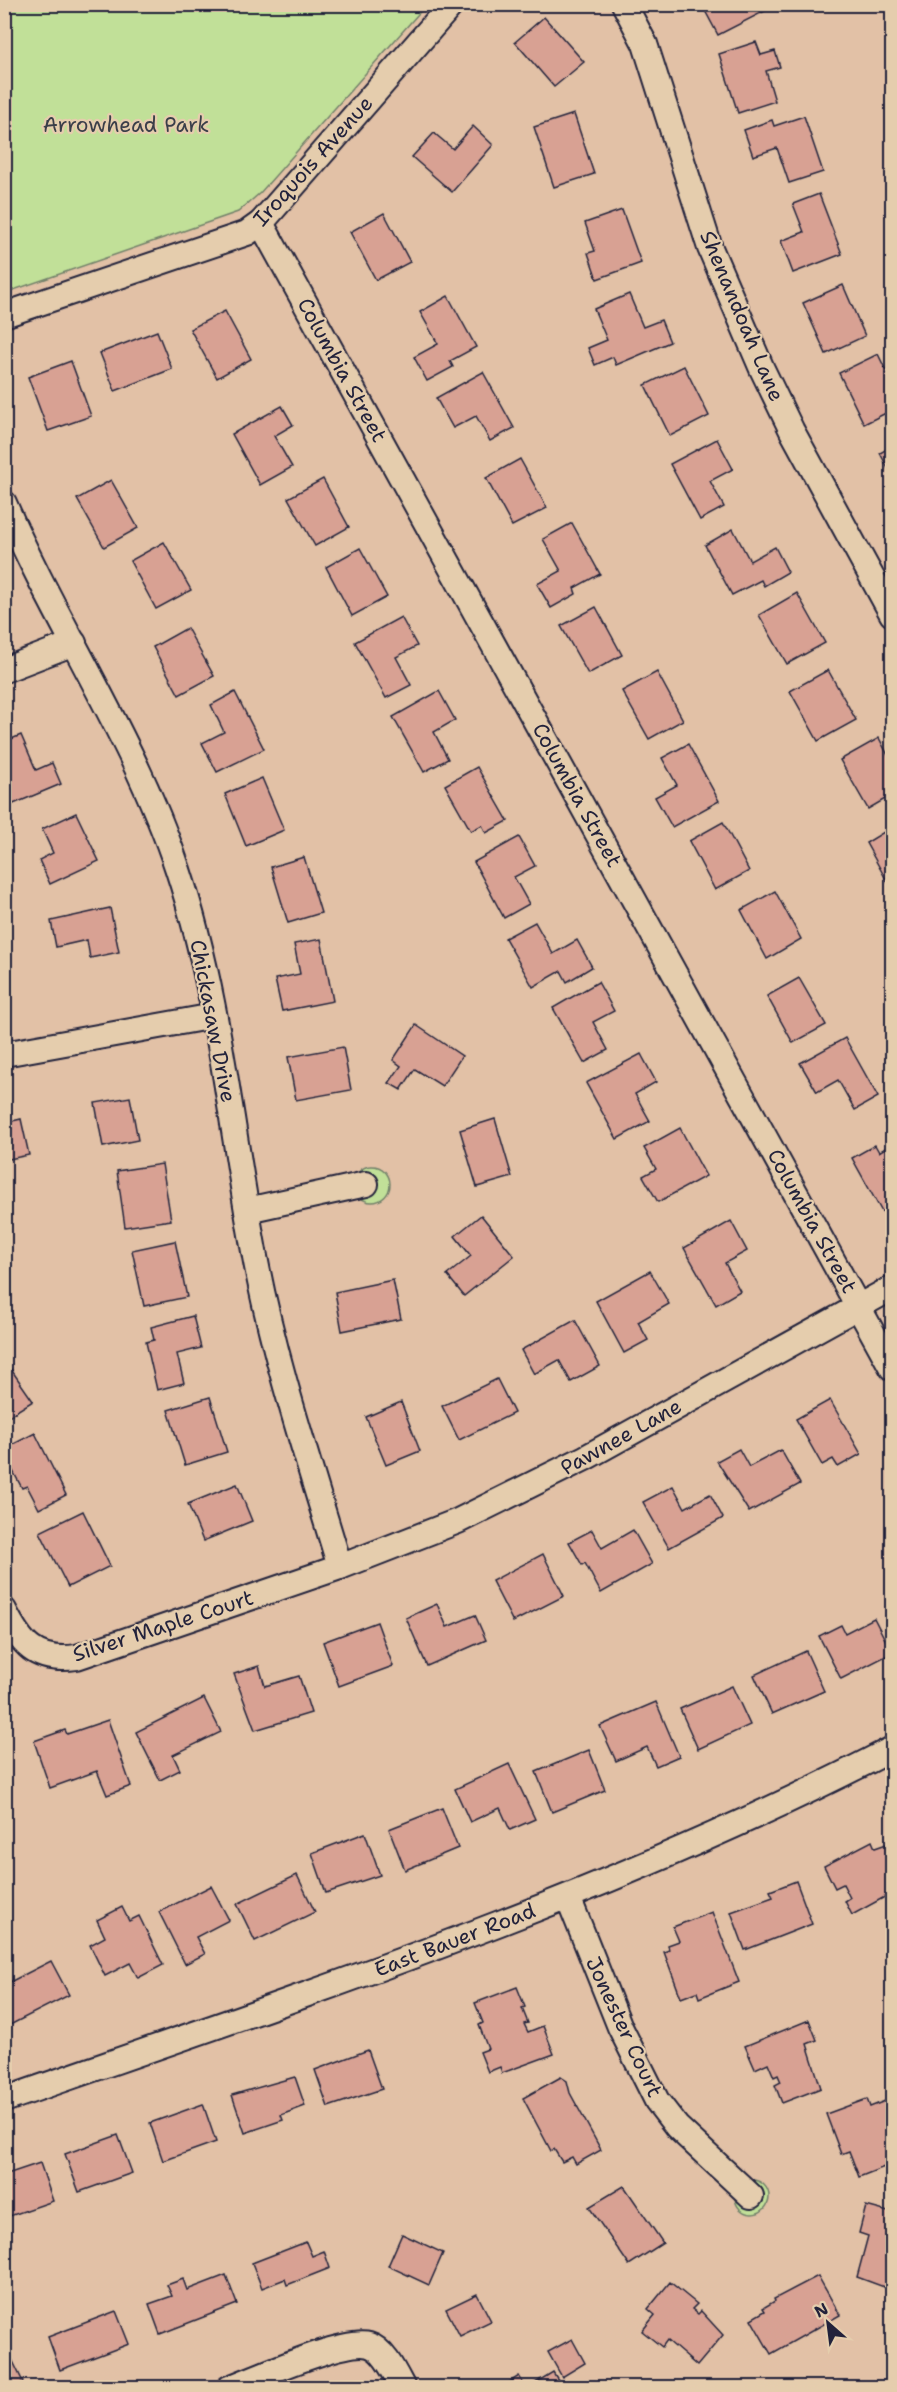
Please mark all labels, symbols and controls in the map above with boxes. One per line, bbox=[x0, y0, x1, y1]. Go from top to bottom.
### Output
street label: Iroquois Avenue bbox=[247, 90, 379, 232]
park label: Arrowhead Park bbox=[43, 111, 209, 139]
street label: Shenandoah Lane bbox=[693, 226, 791, 406]
street label: Columbia Street bbox=[291, 293, 393, 447]
street label: Columbia Street bbox=[526, 718, 628, 872]
street label: Chickasaw Drive bbox=[183, 937, 243, 1105]
street label: Columbia Street bbox=[761, 1144, 863, 1298]
street label: Pawnee Lane bbox=[555, 1392, 687, 1482]
street label: Silver Maple Court bbox=[69, 1584, 257, 1668]
street label: East Bauer Road bbox=[371, 1896, 539, 1984]
street label: Jonester Court bbox=[579, 1952, 669, 2102]
north arrow bbox=[798, 2293, 858, 2353]
text: N bbox=[811, 2298, 832, 2322]

